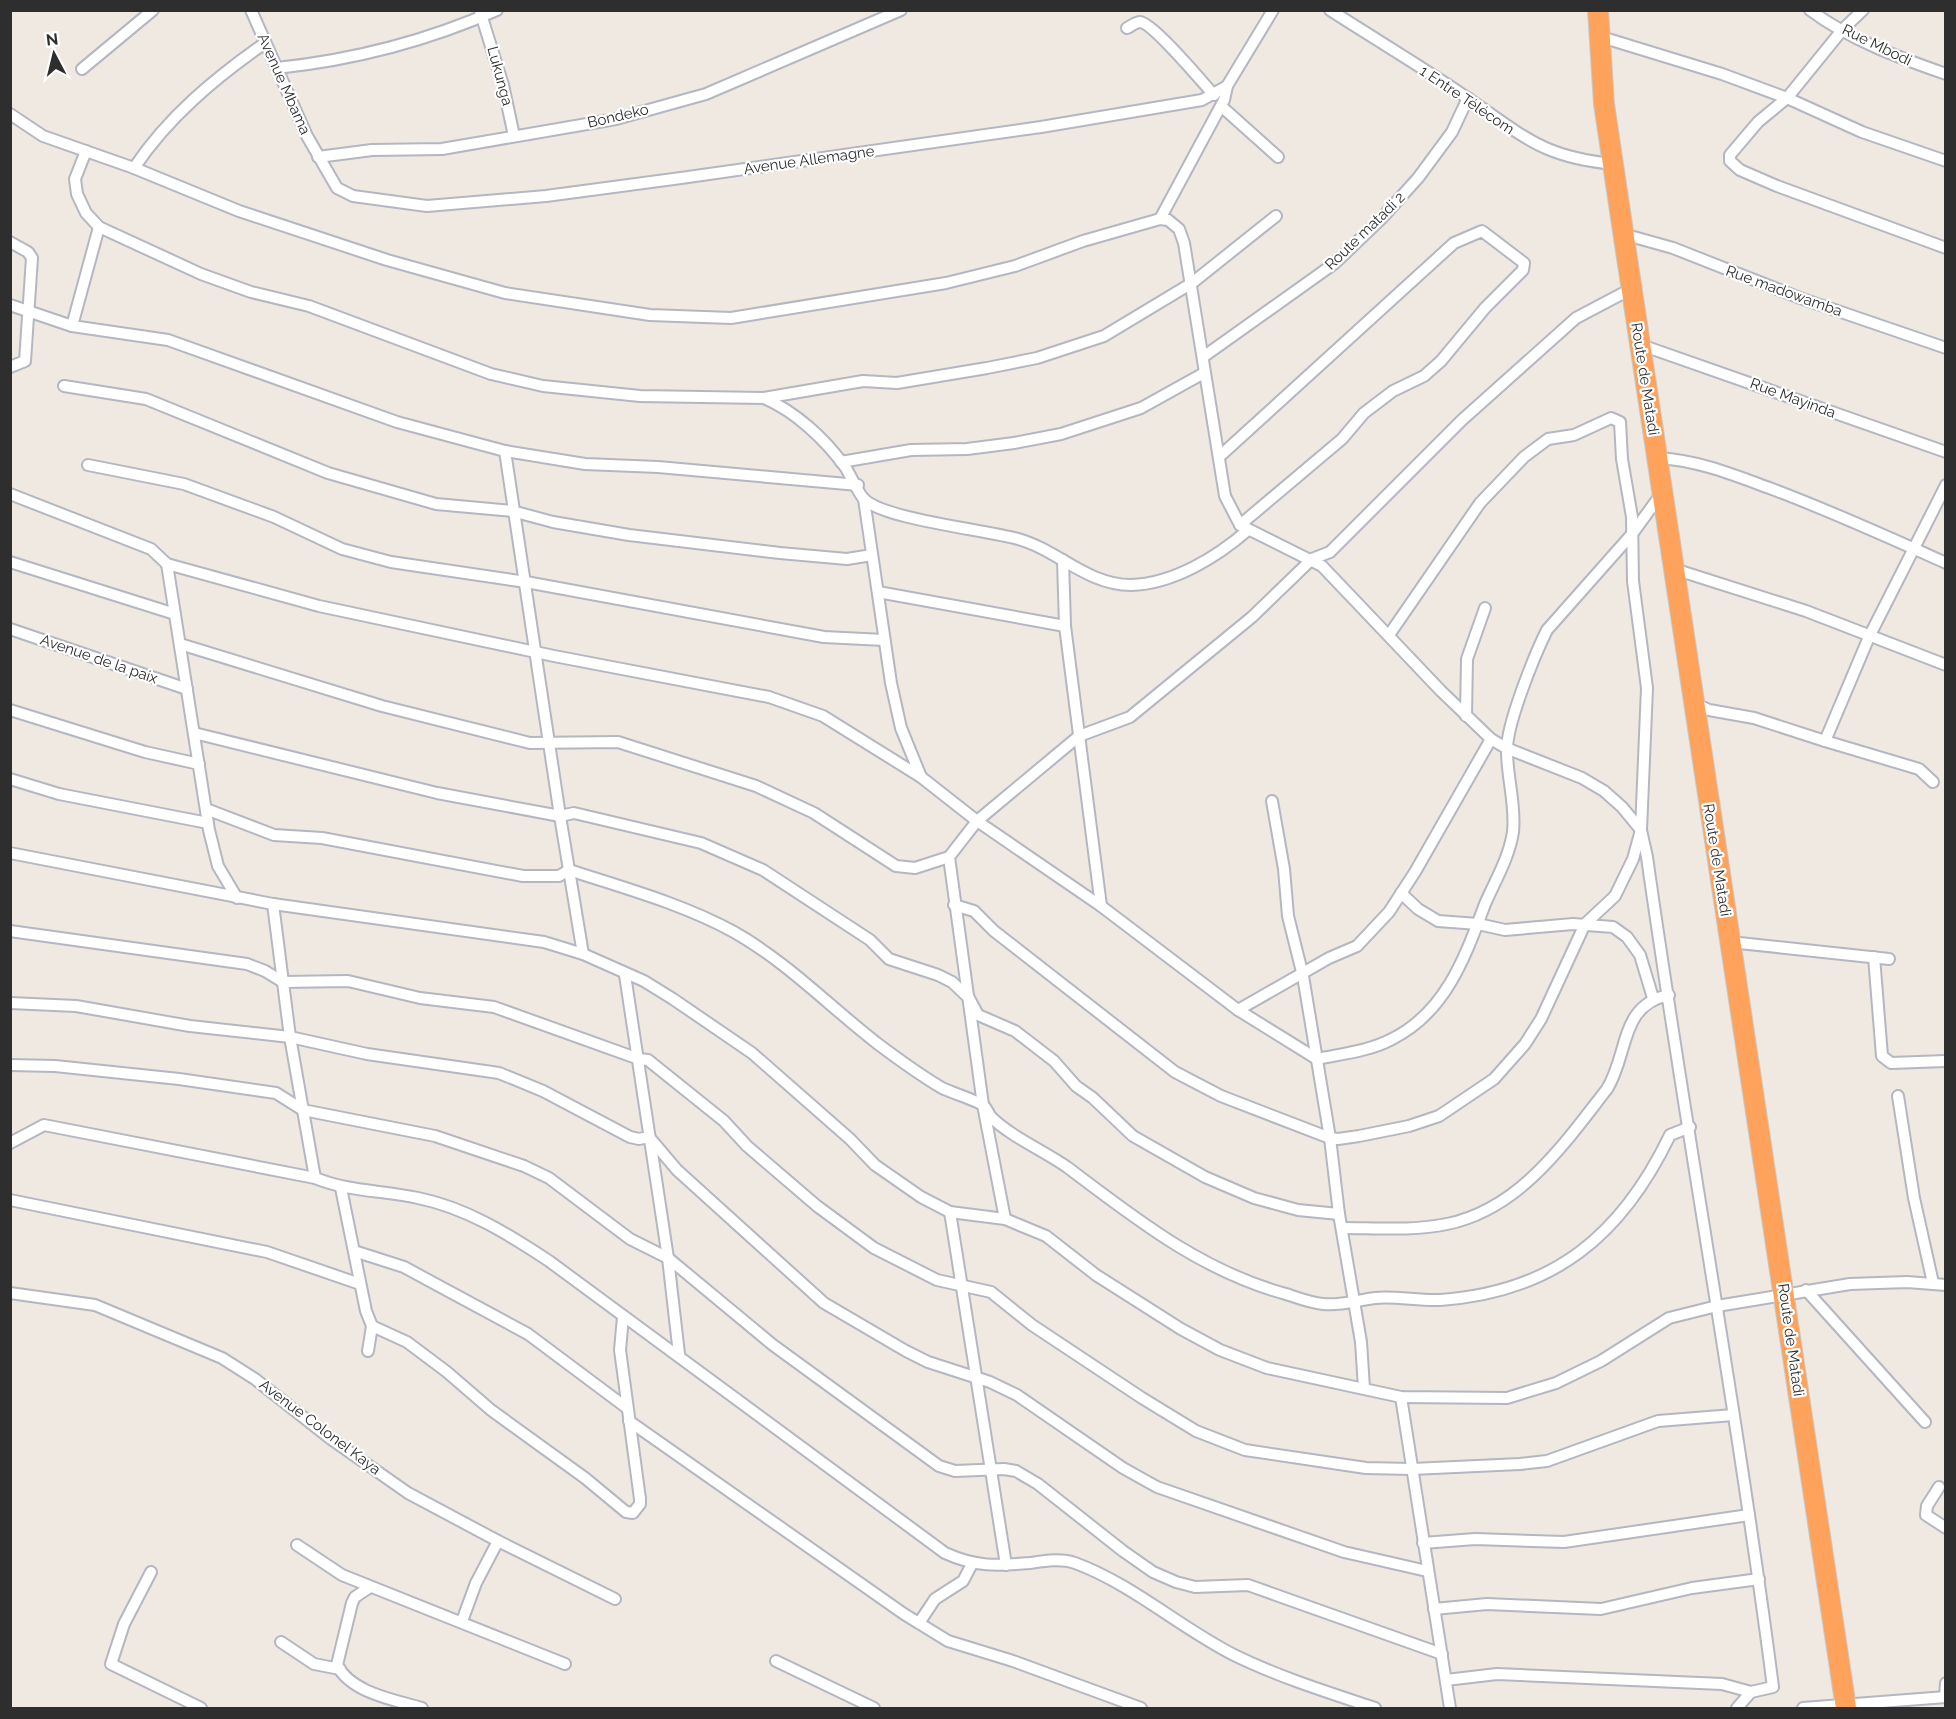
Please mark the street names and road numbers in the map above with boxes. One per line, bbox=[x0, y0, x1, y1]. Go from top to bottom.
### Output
street label: Rue Mbodi bbox=[1839, 20, 1915, 70]
street label: Avenue Mbama bbox=[254, 31, 314, 137]
street label: Lukunga bbox=[483, 44, 517, 108]
street label: 1 Entre Télécom bbox=[1416, 62, 1518, 138]
street label: Bondeko bbox=[586, 100, 650, 132]
street label: Avenue Allemagne bbox=[742, 142, 876, 178]
street label: Route matadi 2 bbox=[1321, 188, 1409, 274]
street label: Rue madowamba bbox=[1723, 262, 1845, 320]
street label: Route de Matadi bbox=[1627, 321, 1663, 437]
street label: Rue Mayinda bbox=[1748, 374, 1838, 422]
street label: Avenue de la paix bbox=[38, 631, 160, 688]
street label: Route de Matadi bbox=[1699, 802, 1735, 918]
street label: Route de Matadi bbox=[1774, 1282, 1808, 1398]
street label: Avenue Colonel Kaya bbox=[256, 1375, 384, 1479]

